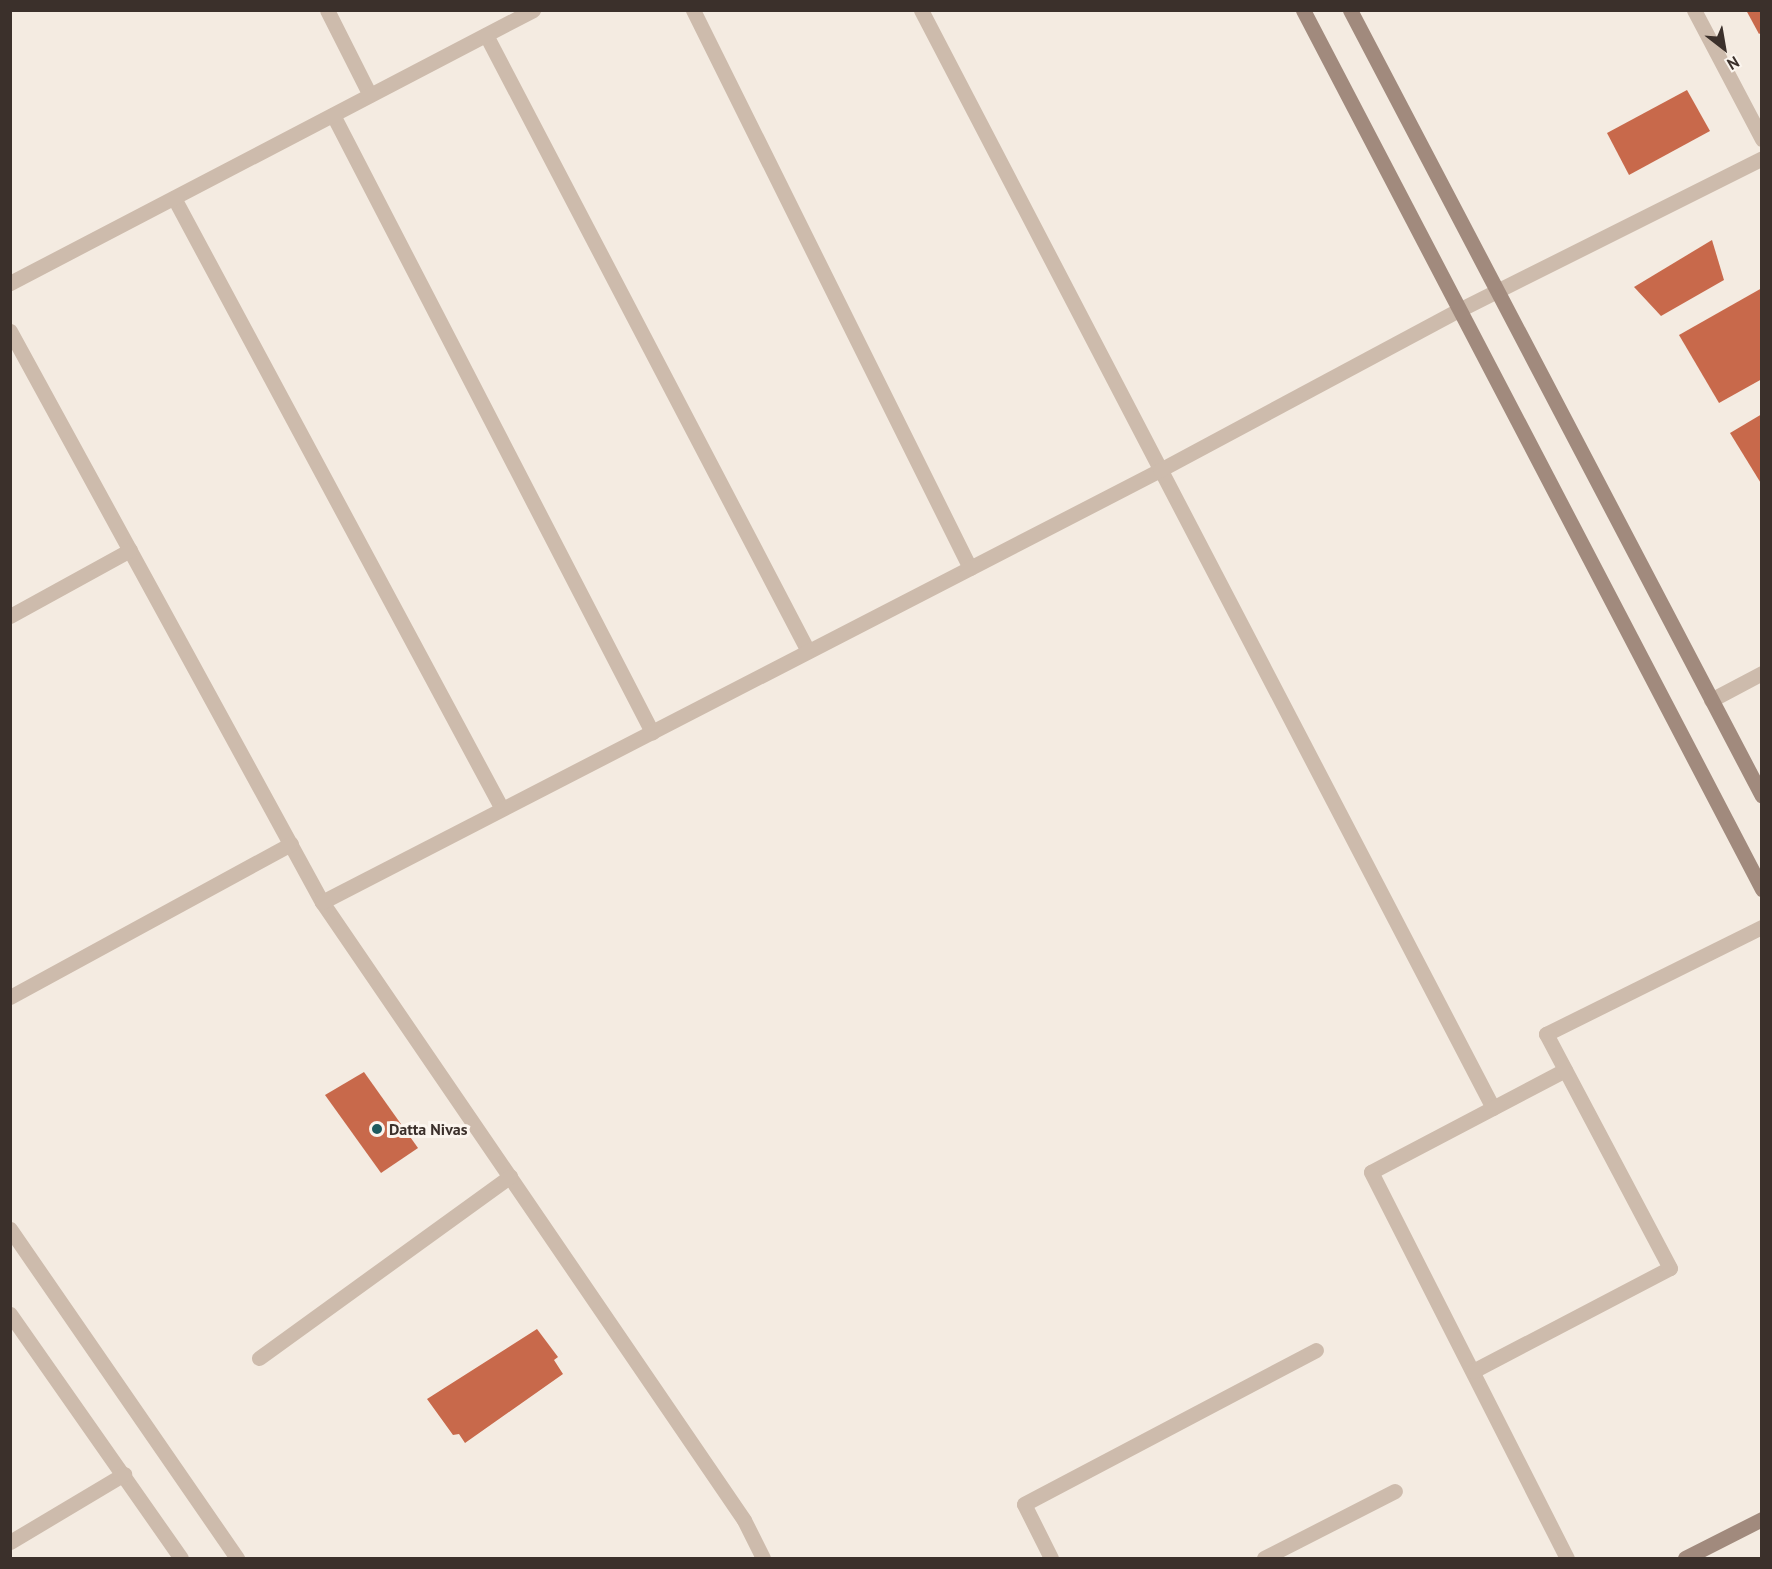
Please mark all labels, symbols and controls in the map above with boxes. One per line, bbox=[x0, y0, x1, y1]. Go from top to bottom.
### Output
north arrow bbox=[1694, 18, 1754, 78]
text: N bbox=[1724, 52, 1743, 75]
place label: Datta Nivas bbox=[389, 1119, 467, 1139]
marker: Datta Nivas bbox=[370, 1122, 384, 1136]

